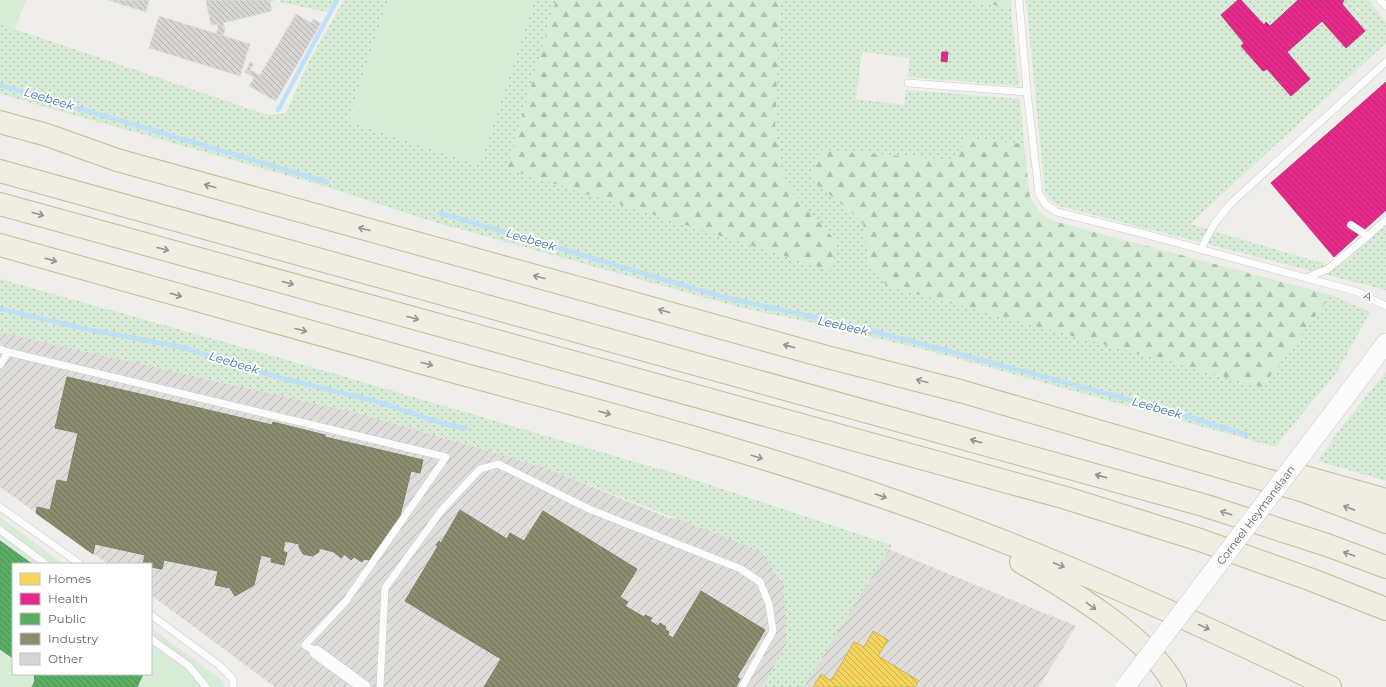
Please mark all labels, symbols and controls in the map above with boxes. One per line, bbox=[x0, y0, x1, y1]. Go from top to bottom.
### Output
water label: Leebeek bbox=[22, 84, 77, 113]
one-way arrow bbox=[203, 182, 216, 189]
one-way arrow bbox=[31, 211, 44, 218]
one-way arrow bbox=[358, 225, 371, 232]
water label: Leebeek bbox=[504, 225, 559, 254]
one-way arrow bbox=[156, 246, 169, 253]
one-way arrow bbox=[44, 257, 57, 264]
one-way arrow bbox=[532, 273, 545, 280]
one-way arrow bbox=[281, 280, 294, 287]
street label: A bbox=[1362, 288, 1375, 304]
one-way arrow bbox=[169, 292, 182, 299]
one-way arrow bbox=[658, 307, 671, 314]
water label: Leebeek bbox=[816, 312, 871, 339]
one-way arrow bbox=[407, 315, 420, 322]
one-way arrow bbox=[295, 327, 308, 334]
one-way arrow bbox=[783, 342, 796, 349]
water label: Leebeek bbox=[207, 348, 262, 377]
one-way arrow bbox=[420, 361, 433, 368]
one-way arrow bbox=[916, 377, 929, 384]
water label: Leebeek bbox=[1130, 393, 1185, 422]
one-way arrow bbox=[599, 410, 612, 417]
one-way arrow bbox=[970, 437, 983, 445]
one-way arrow bbox=[750, 454, 763, 461]
street label: Corneel Heymanslaan bbox=[1213, 463, 1298, 568]
one-way arrow bbox=[1095, 472, 1108, 479]
one-way arrow bbox=[874, 493, 886, 501]
one-way arrow bbox=[1344, 504, 1356, 512]
one-way arrow bbox=[1220, 509, 1233, 516]
one-way arrow bbox=[1344, 549, 1356, 557]
one-way arrow bbox=[1052, 561, 1064, 569]
legend bbox=[12, 563, 152, 675]
text: Homes bbox=[48, 571, 91, 586]
text: Health bbox=[48, 591, 88, 606]
one-way arrow bbox=[1085, 602, 1096, 610]
text: Public bbox=[48, 611, 86, 626]
one-way arrow bbox=[1197, 624, 1209, 631]
text: Industry bbox=[48, 631, 98, 646]
text: Other bbox=[48, 651, 83, 666]

